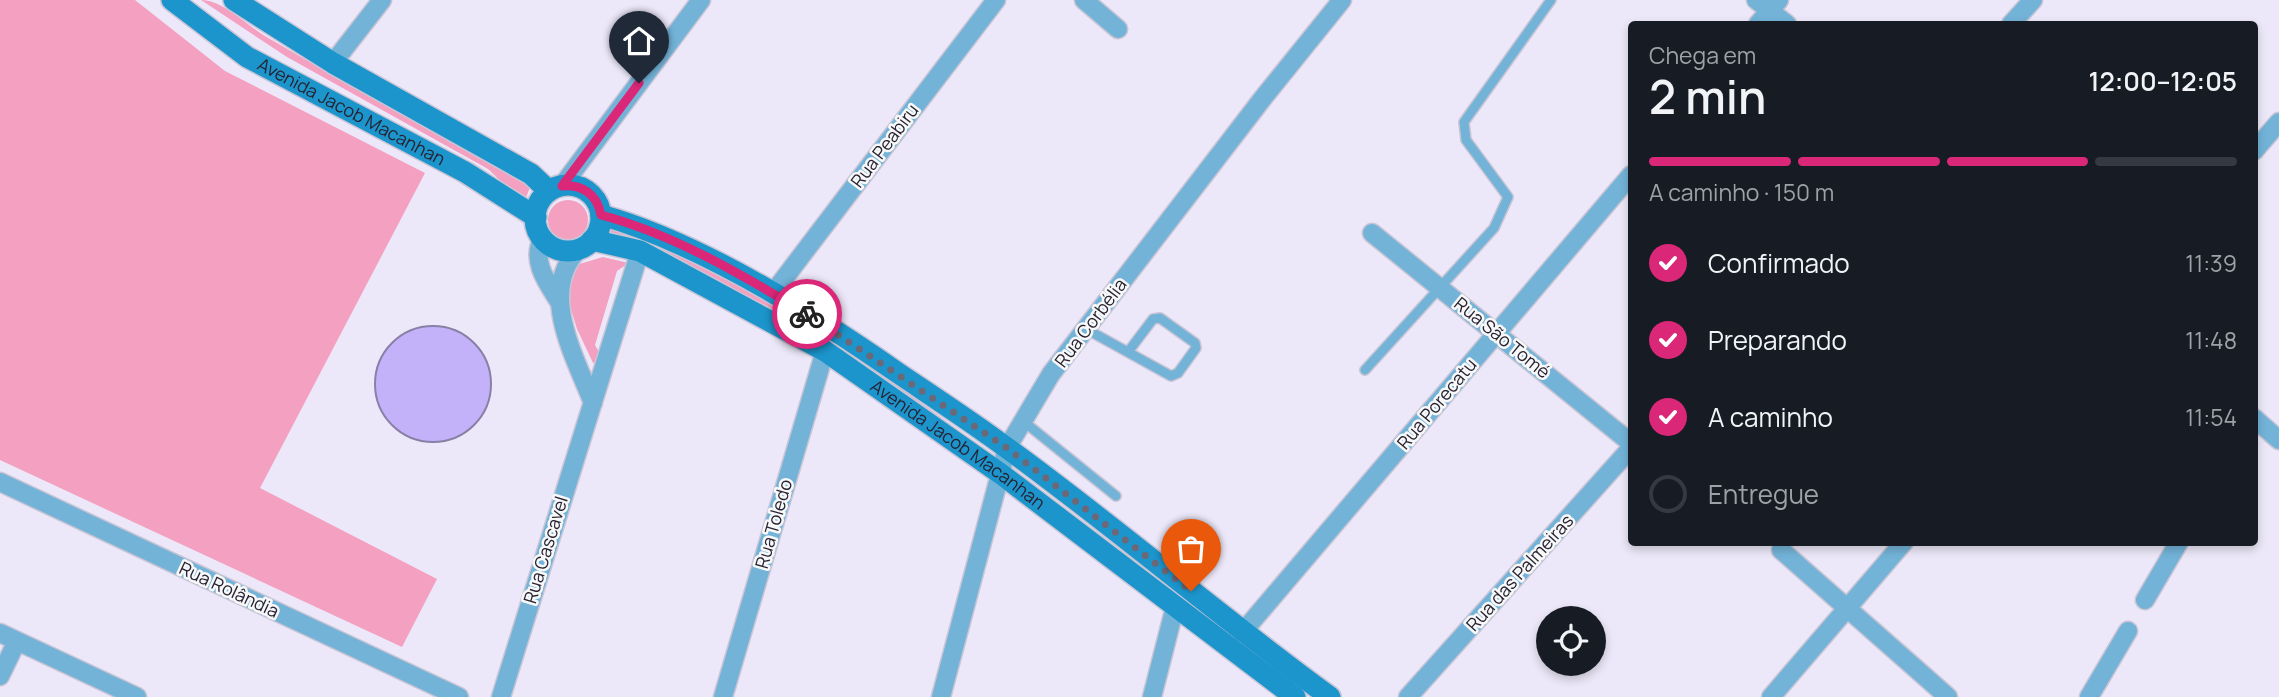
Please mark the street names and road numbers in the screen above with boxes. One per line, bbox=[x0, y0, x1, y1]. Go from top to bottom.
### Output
street label: Avenida Jacob Macanhan bbox=[254, 52, 450, 170]
street label: Rua Peabiru bbox=[845, 99, 924, 192]
street label: Rua Corbélia bbox=[1049, 273, 1131, 372]
street label: Rua São Tomé bbox=[1450, 291, 1556, 383]
street label: Rua Porecatu bbox=[1391, 353, 1481, 454]
street label: Avenida Jacob Macanhan bbox=[866, 374, 1051, 514]
street label: Rua Toledo bbox=[749, 476, 797, 571]
street label: Rua Cascavel bbox=[517, 493, 573, 606]
street label: Rua das Palmeiras bbox=[1460, 509, 1578, 636]
street label: Rua Rolândia bbox=[176, 556, 283, 623]

